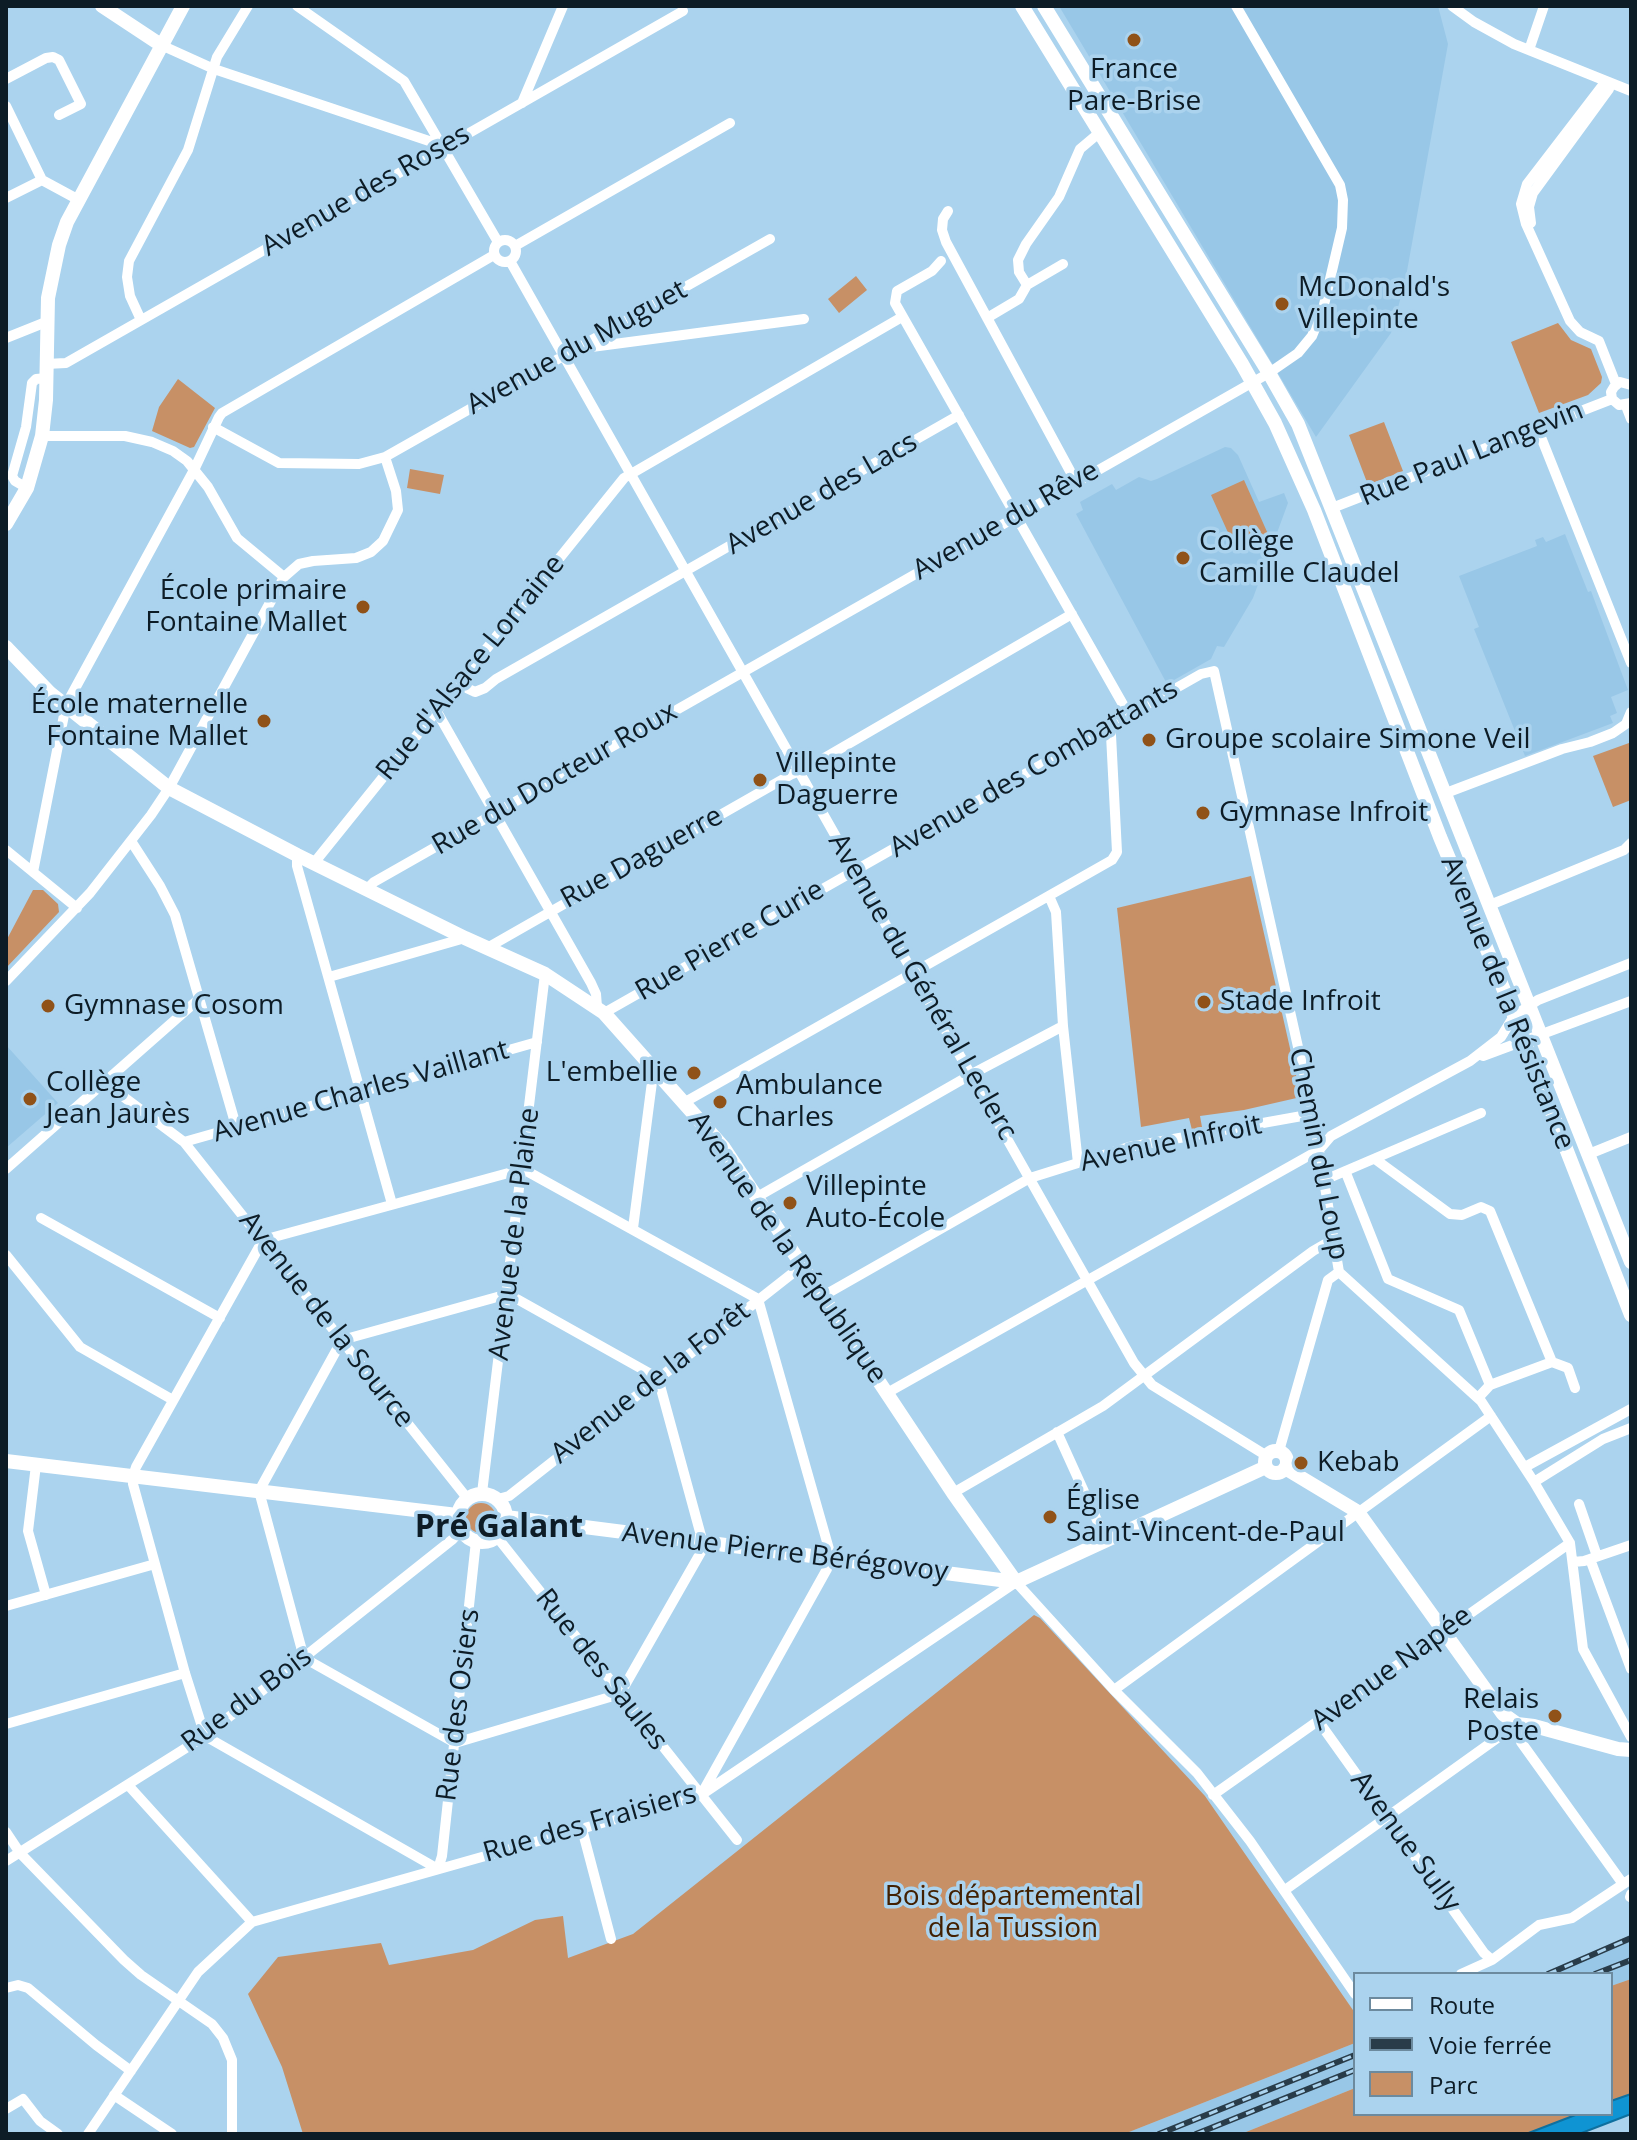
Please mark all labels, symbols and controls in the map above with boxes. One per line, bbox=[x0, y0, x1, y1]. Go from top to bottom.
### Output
marker: France Pare-Brise bbox=[1125, 31, 1143, 49]
place label: France Pare-Brise bbox=[1067, 53, 1201, 119]
street label: Avenue des Roses bbox=[256, 118, 476, 264]
place label: McDonald's Villepinte bbox=[1298, 271, 1450, 337]
street label: Avenue du Muguet bbox=[461, 273, 693, 423]
marker: McDonald's Villepinte bbox=[1273, 295, 1291, 313]
street label: Rue Paul Langevin bbox=[1355, 394, 1589, 514]
street label: Avenue des Lacs bbox=[720, 426, 924, 562]
street label: Avenue du Rêve bbox=[907, 454, 1105, 588]
place label: Collège Camille Claudel bbox=[1199, 525, 1400, 591]
street label: Rue d'Alsace Lorraine bbox=[370, 548, 572, 788]
marker: Collège Camille Claudel bbox=[1174, 549, 1192, 567]
place label: École primaire Fontaine Mallet bbox=[145, 574, 347, 640]
marker: École primaire Fontaine Mallet bbox=[354, 598, 372, 616]
street label: Avenue des Combattants bbox=[884, 673, 1184, 865]
place label: École maternelle Fontaine Mallet bbox=[31, 688, 248, 754]
street label: Rue du Docteur Roux bbox=[427, 695, 683, 863]
marker: École maternelle Fontaine Mallet bbox=[255, 712, 273, 730]
place label: Groupe scolaire Simone Veil bbox=[1165, 723, 1531, 757]
marker: Groupe scolaire Simone Veil bbox=[1140, 731, 1158, 749]
place label: Villepinte Daguerre bbox=[776, 747, 899, 813]
marker: Villepinte Daguerre bbox=[751, 771, 769, 789]
place label: Gymnase Infroit bbox=[1219, 796, 1428, 830]
street label: Rue Daguerre bbox=[555, 800, 729, 916]
marker: Gymnase Infroit bbox=[1194, 804, 1212, 822]
street label: Avenue du Général Leclerc bbox=[820, 828, 1024, 1146]
street label: Avenue de la Résistance bbox=[1433, 851, 1581, 1155]
street label: Rue Pierre Curie bbox=[630, 873, 830, 1009]
place label: Stade Infroit bbox=[1220, 985, 1381, 1019]
place label: Gymnase Cosom bbox=[64, 989, 284, 1023]
marker: Stade Infroit bbox=[1195, 993, 1213, 1011]
marker: Gymnase Cosom bbox=[39, 997, 57, 1015]
street label: Avenue Charles Vaillant bbox=[209, 1034, 513, 1150]
street label: Chemin du Loup bbox=[1281, 1045, 1355, 1263]
place label: L'embellie bbox=[546, 1056, 678, 1090]
marker: L'embellie bbox=[685, 1064, 703, 1082]
place label: Collège Jean Jaurès bbox=[46, 1066, 190, 1132]
place label: Ambulance Charles bbox=[736, 1069, 883, 1135]
marker: Collège Jean Jaurès bbox=[21, 1090, 39, 1108]
marker: Ambulance Charles bbox=[711, 1093, 729, 1111]
street label: Avenue de la Plaine bbox=[483, 1106, 547, 1362]
street label: Avenue de la République bbox=[680, 1106, 894, 1390]
street label: Avenue Infroit bbox=[1077, 1108, 1265, 1180]
place label: Villepinte Auto-École bbox=[806, 1170, 945, 1236]
marker: Villepinte Auto-École bbox=[781, 1194, 799, 1212]
street label: Avenue de la Source bbox=[231, 1205, 421, 1435]
street label: Avenue de la Forêt bbox=[545, 1295, 757, 1471]
place label: Kebab bbox=[1317, 1446, 1400, 1480]
marker: Kebab bbox=[1292, 1454, 1310, 1472]
place label: Église Saint-Vincent-de-Paul bbox=[1066, 1484, 1345, 1550]
marker: Église Saint-Vincent-de-Paul bbox=[1041, 1508, 1059, 1526]
district label: Pré Galant bbox=[415, 1509, 583, 1547]
street label: Avenue Pierre Bérégovoy bbox=[620, 1516, 950, 1590]
street label: Rue des Saules bbox=[528, 1583, 674, 1757]
street label: Avenue Napée bbox=[1305, 1600, 1479, 1738]
street label: Rue des Osiers bbox=[431, 1607, 487, 1803]
street label: Rue du Bois bbox=[175, 1640, 319, 1760]
place label: Relais Poste bbox=[1463, 1683, 1539, 1749]
marker: Relais Poste bbox=[1546, 1707, 1564, 1725]
street label: Avenue Sully bbox=[1343, 1765, 1467, 1919]
street label: Rue des Fraisiers bbox=[479, 1777, 701, 1871]
park label: Bois départemental de la Tussion bbox=[885, 1880, 1141, 1946]
legend bbox=[1353, 1972, 1613, 2116]
text: Route bbox=[1429, 1988, 1495, 2021]
text: Voie ferrée bbox=[1429, 2028, 1552, 2061]
text: Parc bbox=[1429, 2068, 1478, 2101]

